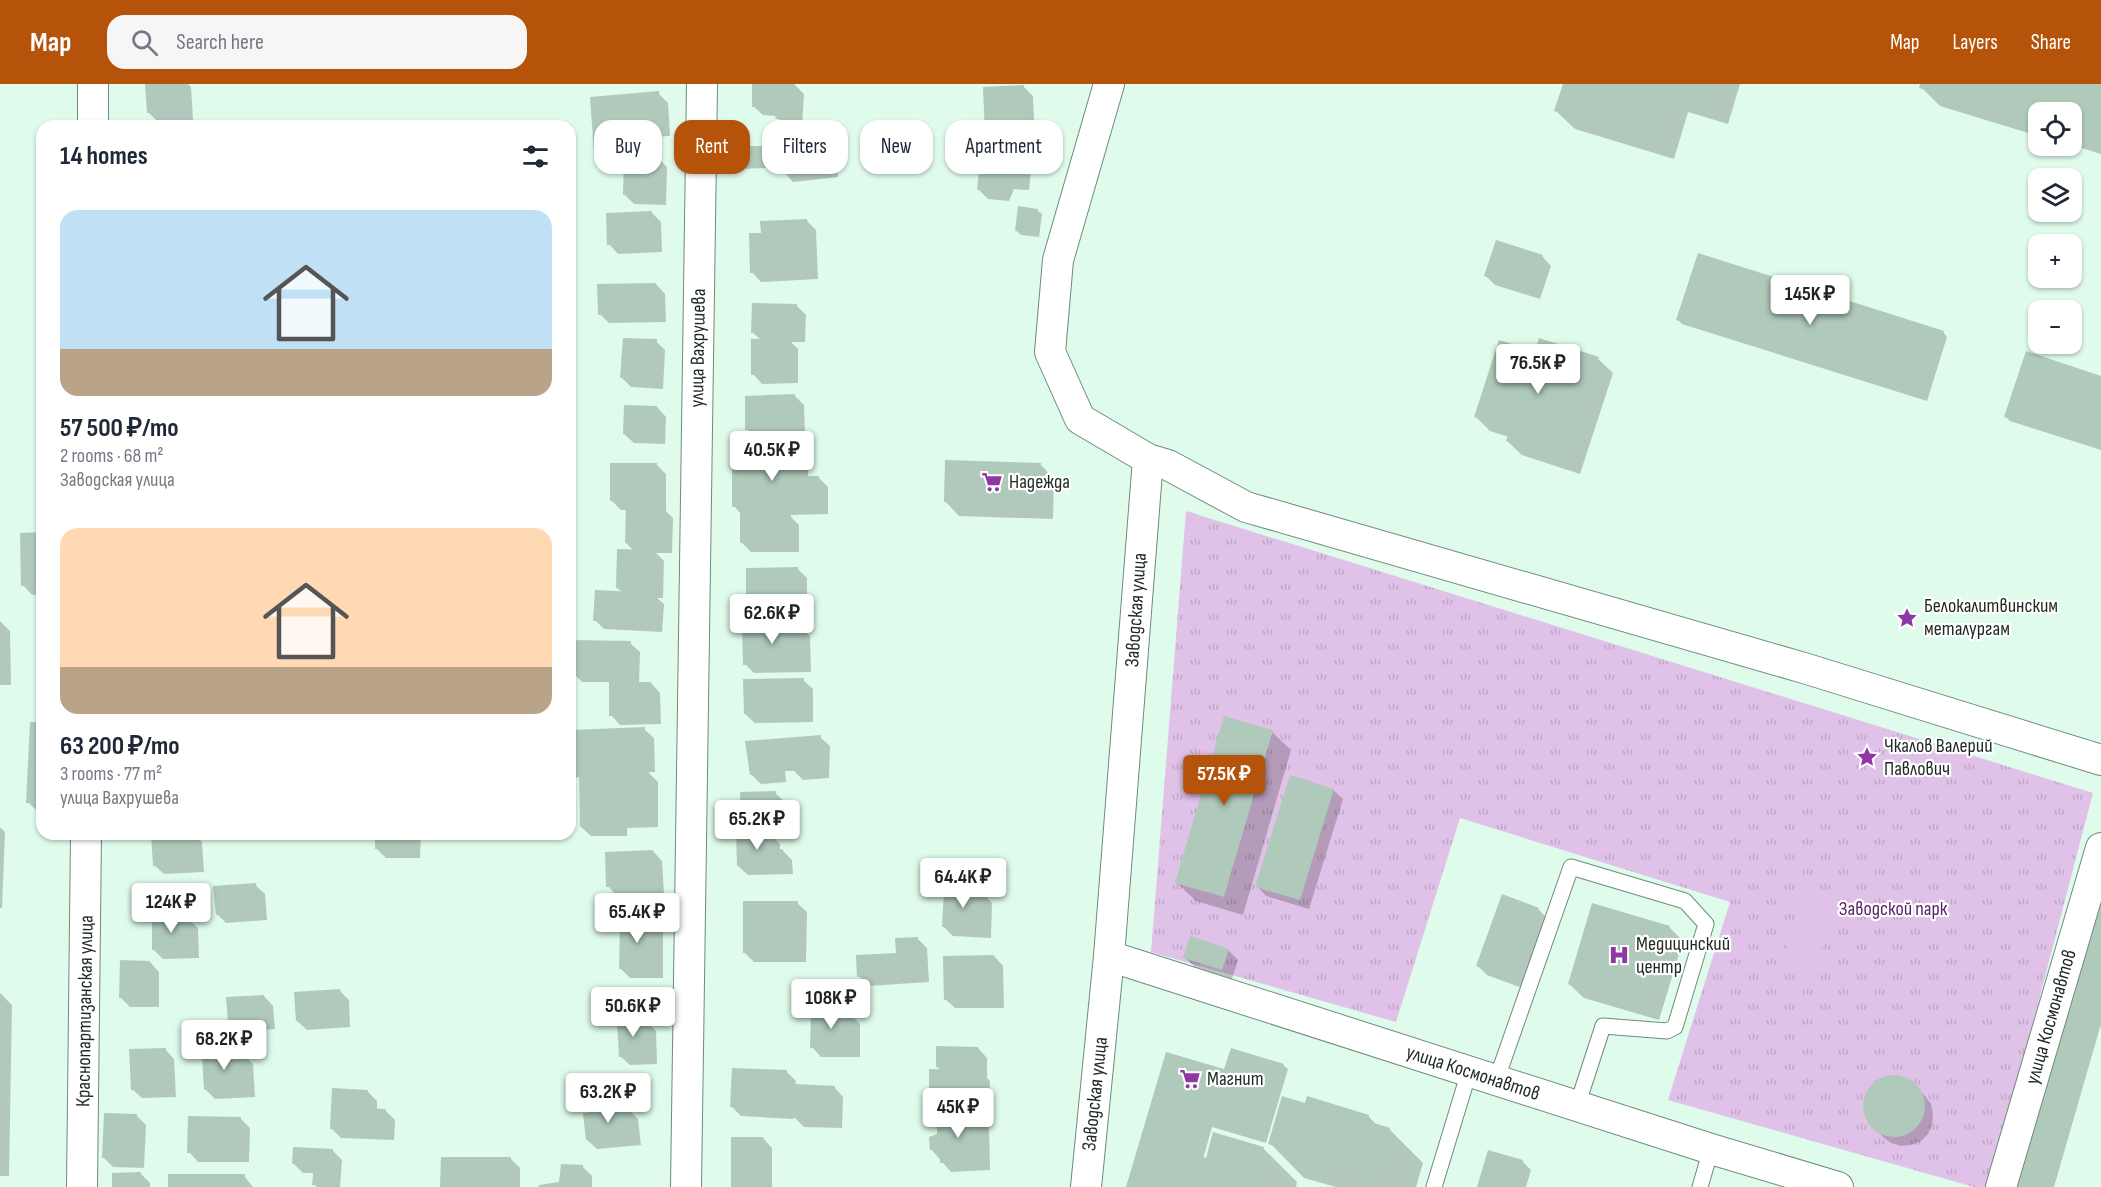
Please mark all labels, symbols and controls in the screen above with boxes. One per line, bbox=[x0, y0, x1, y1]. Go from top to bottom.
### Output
search box bbox=[107, 15, 527, 69]
text: Map bbox=[30, 26, 71, 59]
icon: search bbox=[128, 26, 161, 59]
text: Search here bbox=[176, 29, 264, 56]
text: Map bbox=[1890, 30, 1919, 55]
text: Layers bbox=[1952, 30, 1998, 55]
text: Share bbox=[2031, 30, 2071, 55]
map controls bbox=[2028, 102, 2082, 354]
button: locate bbox=[2028, 102, 2082, 156]
chip: Buy bbox=[594, 120, 662, 174]
chip: Rent bbox=[674, 120, 750, 174]
chip: Filters bbox=[762, 120, 848, 174]
chip: New bbox=[860, 120, 933, 174]
chip: Apartment bbox=[945, 120, 1063, 174]
icon: filters bbox=[519, 140, 552, 173]
text: 14 homes bbox=[60, 141, 148, 172]
button: layers bbox=[2028, 168, 2082, 222]
button: + bbox=[2028, 234, 2082, 288]
icon: home bbox=[252, 249, 360, 357]
pin: 145K ₽ bbox=[1761, 275, 1859, 326]
text: 145K ₽ bbox=[1785, 282, 1835, 306]
street label: улица Вахрушева bbox=[685, 288, 711, 408]
button: − bbox=[2028, 300, 2082, 354]
pin: 76.5K ₽ bbox=[1483, 344, 1593, 395]
text: 76.5K ₽ bbox=[1510, 351, 1566, 375]
text: 57 500 ₽/mo bbox=[60, 413, 178, 444]
pin: 40.5K ₽ bbox=[717, 431, 827, 482]
text: 40.5K ₽ bbox=[744, 438, 800, 462]
text: 2 rooms · 68 m² bbox=[60, 444, 164, 468]
text: Заводская улица bbox=[60, 468, 175, 492]
supermarket icon: Надежда bbox=[980, 470, 1004, 494]
place label: Надежда bbox=[1009, 470, 1070, 494]
street label: Заводская улица bbox=[1120, 552, 1152, 668]
icon: home bbox=[252, 567, 360, 675]
pin: 62.6K ₽ bbox=[717, 594, 827, 645]
place label: Белокалитвинским металургам bbox=[1924, 594, 2058, 641]
text: 62.6K ₽ bbox=[744, 601, 800, 625]
place icon: Белокалитвинским металургам bbox=[1895, 606, 1919, 630]
text: 63 200 ₽/mo bbox=[60, 731, 180, 762]
place label: Чкалов Валерий Павлович bbox=[1884, 734, 1993, 781]
place icon: Чкалов Валерий Павлович bbox=[1855, 745, 1879, 769]
pin: 57.5K ₽ bbox=[1169, 755, 1279, 806]
text: 3 rooms · 77 m² bbox=[60, 762, 162, 786]
text: 57.5K ₽ bbox=[1197, 762, 1251, 786]
text: улица Вахрушева bbox=[60, 786, 179, 810]
pin: 65.2K ₽ bbox=[702, 800, 812, 851]
text: 65.2K ₽ bbox=[729, 807, 785, 831]
pin: 64.4K ₽ bbox=[908, 858, 1018, 909]
text: 64.4K ₽ bbox=[934, 865, 992, 889]
pin: 124K ₽ bbox=[122, 883, 220, 934]
text: 124K ₽ bbox=[146, 890, 196, 914]
pin: 65.4K ₽ bbox=[582, 893, 692, 944]
park label: Заводской парк bbox=[1839, 897, 1948, 921]
text: 65.4K ₽ bbox=[609, 900, 665, 924]
street label: Краснопартизанская улица bbox=[71, 915, 99, 1107]
place label: Медицинский центр bbox=[1636, 932, 1730, 979]
hospital icon: Медицинский центр bbox=[1607, 943, 1631, 967]
street label: улица Космонавтов bbox=[2020, 947, 2082, 1087]
pin: 108K ₽ bbox=[782, 979, 880, 1030]
text: 108K ₽ bbox=[805, 986, 857, 1010]
pin: 50.6K ₽ bbox=[578, 987, 688, 1038]
text: 50.6K ₽ bbox=[605, 994, 661, 1018]
pin: 68.2K ₽ bbox=[169, 1020, 279, 1071]
text: 68.2K ₽ bbox=[195, 1027, 253, 1051]
street label: Заводская улица bbox=[1077, 1036, 1113, 1152]
street label: улица Космонавтов bbox=[1403, 1040, 1543, 1106]
supermarket icon: Магнит bbox=[1178, 1067, 1202, 1091]
place label: Магнит bbox=[1207, 1067, 1264, 1091]
pin: 63.2K ₽ bbox=[553, 1073, 663, 1124]
text: 63.2K ₽ bbox=[580, 1080, 636, 1104]
pin: 45K ₽ bbox=[916, 1088, 1000, 1139]
text: 45K ₽ bbox=[937, 1095, 979, 1119]

